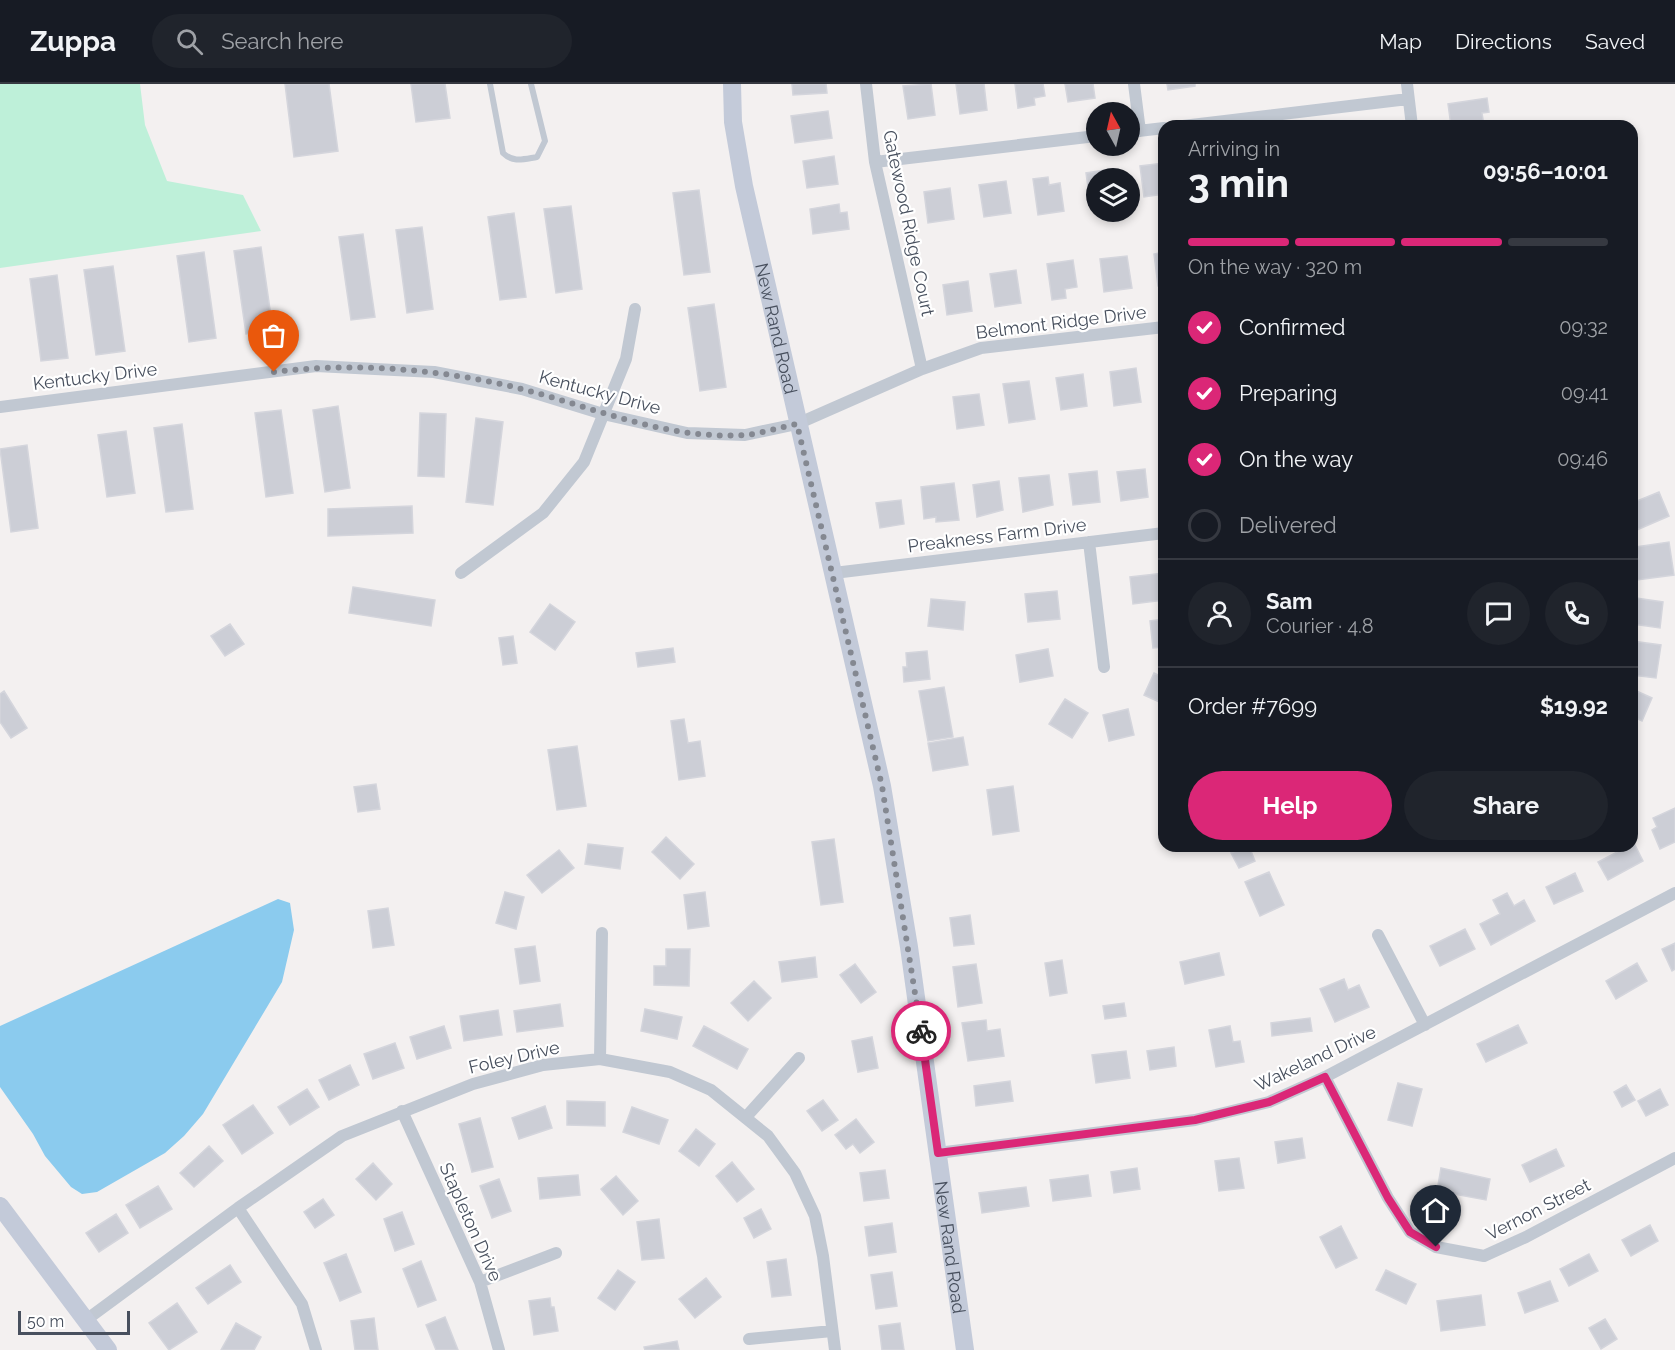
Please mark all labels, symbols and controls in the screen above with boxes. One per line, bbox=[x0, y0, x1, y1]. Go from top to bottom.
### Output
search box bbox=[152, 14, 572, 68]
text: Zuppa bbox=[30, 25, 116, 58]
icon: search bbox=[173, 25, 206, 58]
text: Search here bbox=[221, 28, 343, 54]
text: Map bbox=[1379, 29, 1422, 54]
text: Directions bbox=[1455, 29, 1552, 54]
text: Saved bbox=[1585, 29, 1645, 54]
north arrow bbox=[1086, 102, 1140, 156]
map controls bbox=[1086, 102, 1140, 222]
street label: Gatewood Ridge Court bbox=[879, 128, 939, 318]
text: Arriving in bbox=[1188, 137, 1280, 161]
text: 09:56–10:01 bbox=[1483, 158, 1608, 184]
text: 3 min bbox=[1188, 160, 1289, 206]
button: layers bbox=[1086, 168, 1140, 222]
text: On the way · 320 m bbox=[1188, 255, 1362, 279]
street label: New Rand Road bbox=[752, 261, 802, 396]
street label: Belmont Ridge Drive bbox=[974, 301, 1148, 343]
pin bbox=[248, 310, 299, 372]
icon: check bbox=[1188, 311, 1221, 344]
text: Confirmed bbox=[1239, 314, 1346, 340]
text: 09:32 bbox=[1559, 315, 1608, 339]
icon: bag bbox=[257, 319, 290, 352]
street label: Kentucky Drive bbox=[32, 358, 159, 394]
street label: Kentucky Drive bbox=[537, 366, 663, 418]
icon: check bbox=[1188, 377, 1221, 410]
text: Preparing bbox=[1239, 380, 1337, 406]
text: 09:41 bbox=[1561, 381, 1608, 405]
icon: check bbox=[1188, 443, 1221, 476]
text: On the way bbox=[1239, 446, 1353, 472]
text: 09:46 bbox=[1557, 447, 1608, 471]
text: Delivered bbox=[1239, 512, 1337, 538]
street label: Preakness Farm Drive bbox=[906, 514, 1088, 556]
button: person bbox=[1188, 582, 1251, 645]
button: chat bbox=[1467, 582, 1530, 645]
button: phone bbox=[1545, 582, 1608, 645]
text: Sam bbox=[1266, 588, 1313, 614]
text: Courier · 4.8 bbox=[1266, 614, 1374, 638]
text: Order #7699 bbox=[1188, 693, 1317, 719]
text: $19.92 bbox=[1540, 693, 1608, 719]
button: Help bbox=[1188, 771, 1392, 840]
button: Share bbox=[1404, 771, 1608, 840]
courier bbox=[891, 1001, 951, 1061]
icon: bike bbox=[905, 1015, 938, 1048]
street label: Wakeland Drive bbox=[1251, 1021, 1379, 1095]
street label: Foley Drive bbox=[466, 1036, 562, 1078]
street label: Stapleton Drive bbox=[435, 1159, 507, 1285]
street label: Vernon Street bbox=[1482, 1174, 1594, 1244]
street label: New Rand Road bbox=[931, 1180, 970, 1315]
pin bbox=[1410, 1185, 1461, 1247]
icon: home bbox=[1419, 1194, 1452, 1227]
scale bar bbox=[18, 1308, 130, 1336]
text: 50 m bbox=[27, 1312, 64, 1331]

